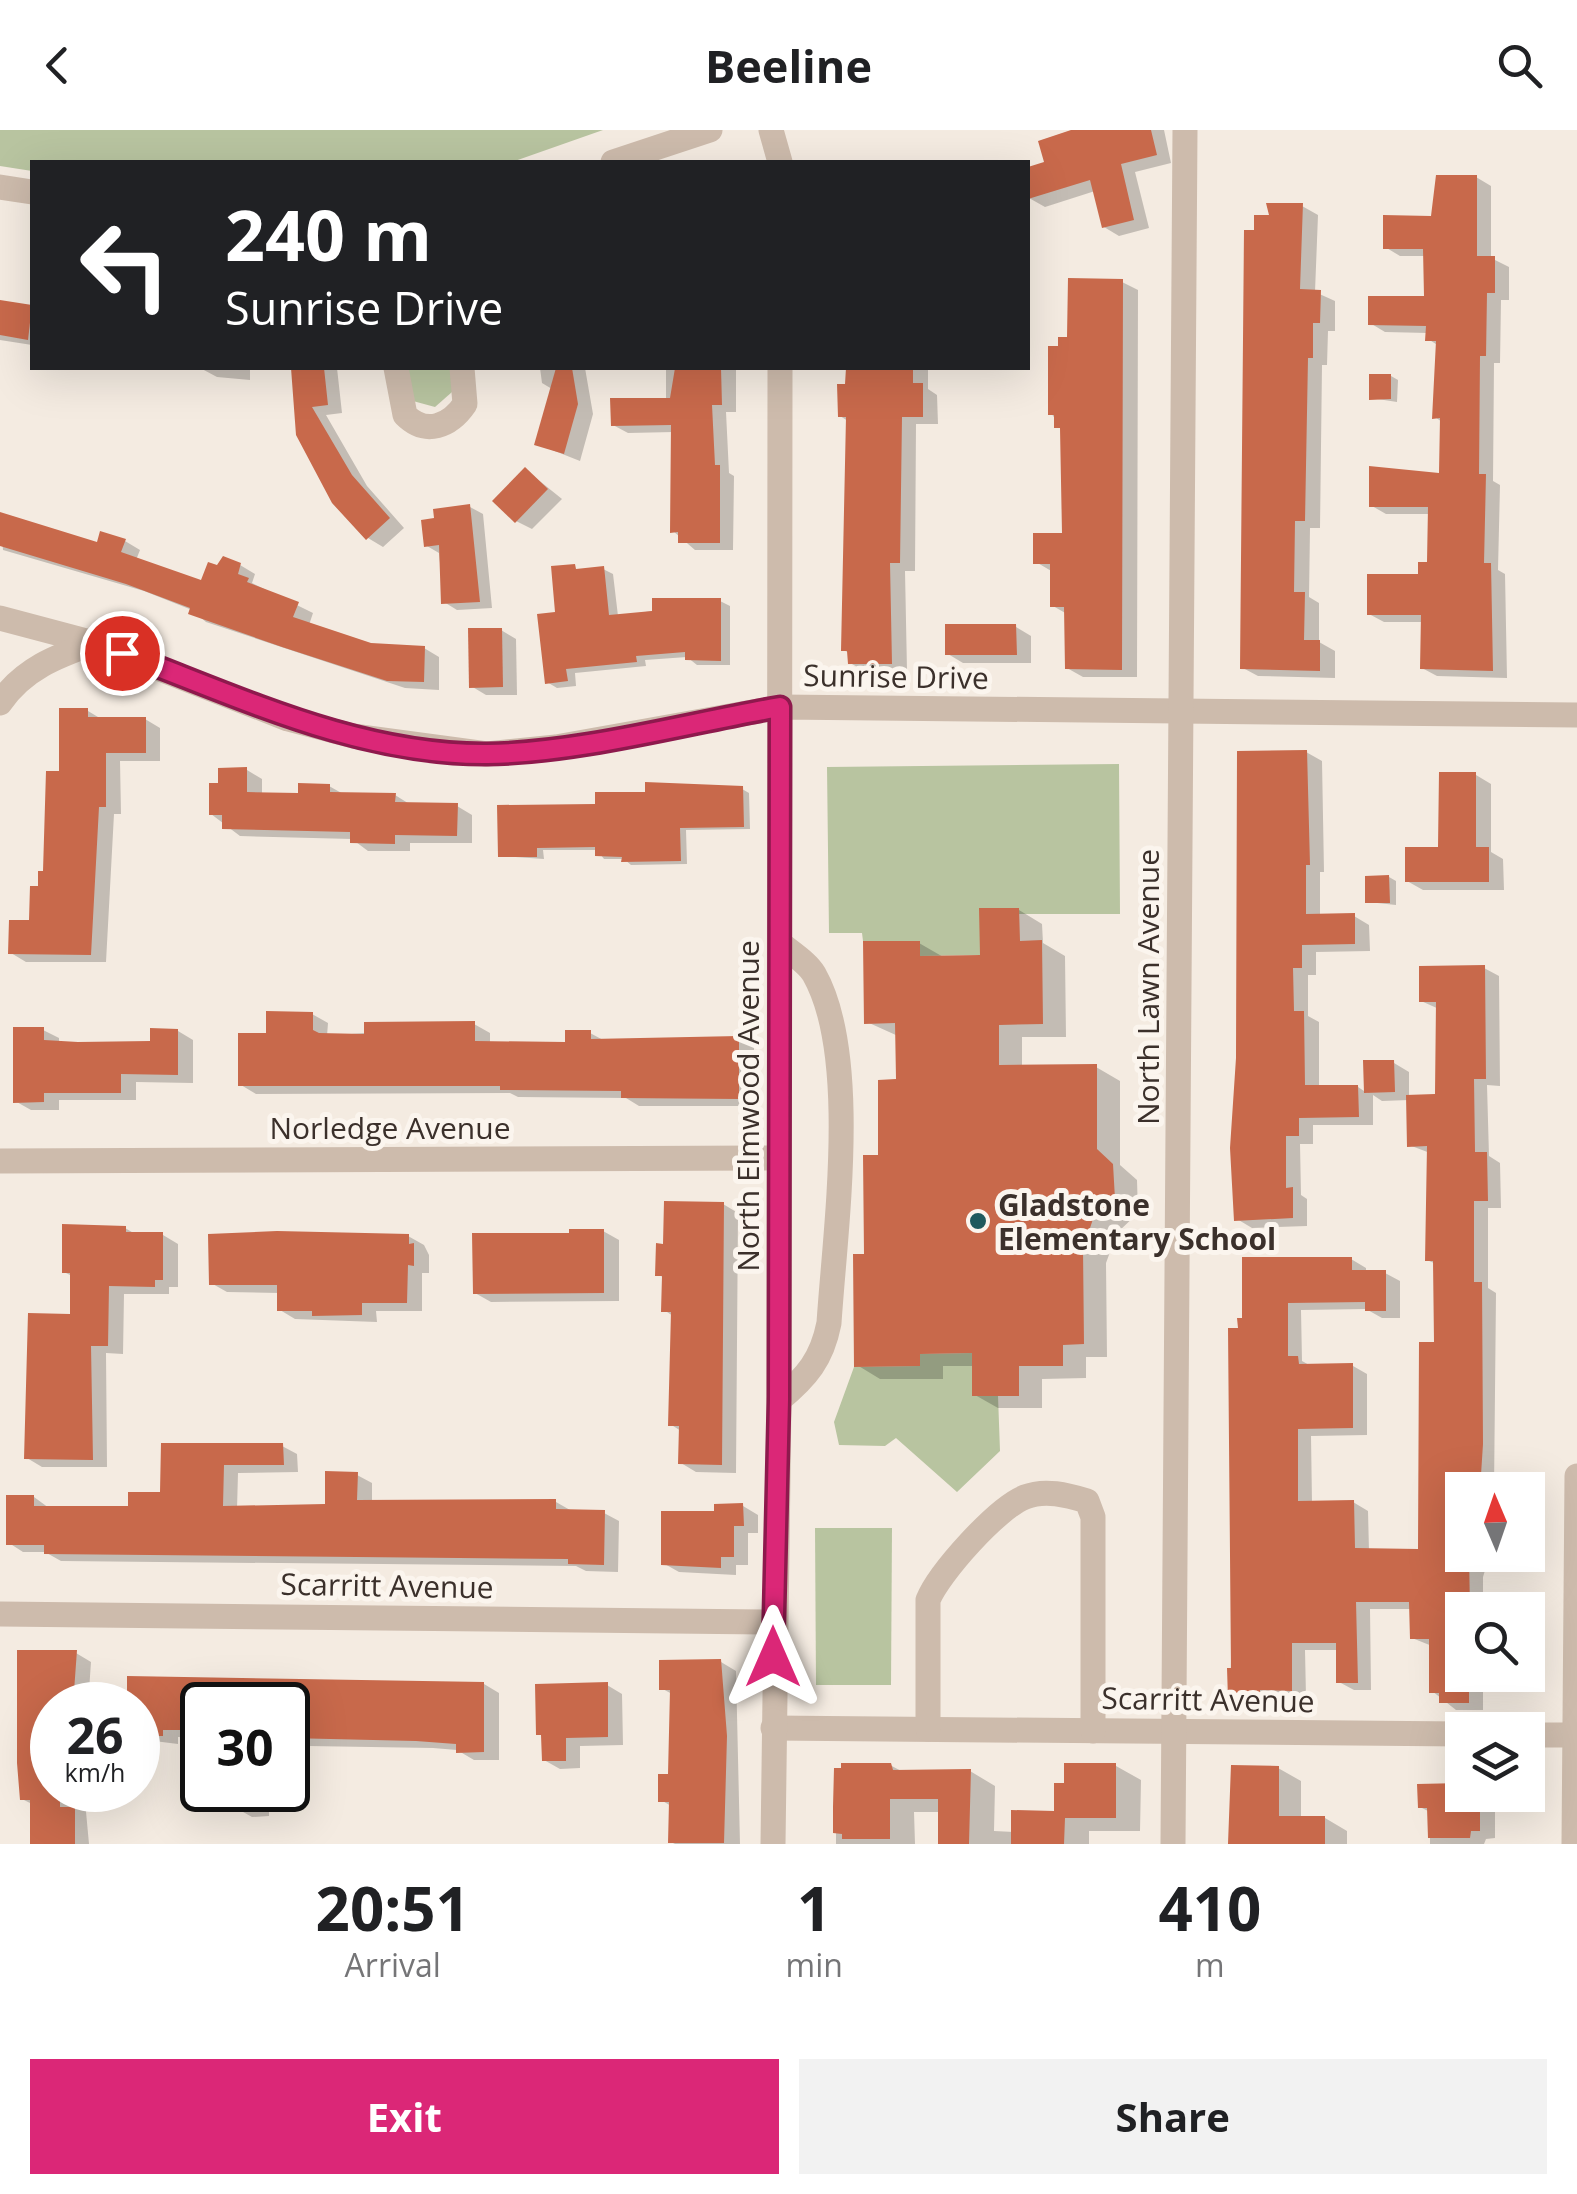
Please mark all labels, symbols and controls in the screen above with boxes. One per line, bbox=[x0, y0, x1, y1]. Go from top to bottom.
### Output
text: Beeline bbox=[705, 35, 872, 96]
icon: back bbox=[30, 38, 85, 93]
icon: search bbox=[1492, 38, 1547, 93]
text: 240 m bbox=[225, 186, 432, 282]
icon: left bbox=[60, 200, 190, 330]
text: Sunrise Drive bbox=[225, 277, 503, 338]
pin bbox=[80, 611, 165, 696]
icon: arrive bbox=[95, 626, 150, 681]
street label: Sunrise Drive bbox=[803, 654, 989, 698]
street label: North Lawn Avenue bbox=[1127, 849, 1168, 1125]
street label: North Elmwood Avenue bbox=[727, 940, 768, 1272]
street label: Norledge Avenue bbox=[269, 1107, 511, 1148]
place label: Gladstone Elementary School bbox=[998, 1184, 1276, 1259]
marker: Gladstone Elementary School bbox=[967, 1210, 989, 1232]
north arrow bbox=[1445, 1472, 1545, 1572]
map controls bbox=[1445, 1472, 1545, 1812]
street label: Scarritt Avenue bbox=[280, 1563, 494, 1607]
button: search bbox=[1445, 1592, 1545, 1692]
position arrow bbox=[721, 1605, 825, 1709]
street label: Scarritt Avenue bbox=[1101, 1677, 1315, 1721]
speed limit sign: 30 bbox=[180, 1682, 310, 1812]
text: 26 bbox=[66, 1701, 124, 1769]
button: layers bbox=[1445, 1712, 1545, 1812]
text: km/h bbox=[65, 1755, 125, 1789]
text: 20:51 bbox=[316, 1867, 470, 1949]
text: 1 bbox=[797, 1867, 831, 1949]
text: 410 bbox=[1158, 1867, 1261, 1949]
text: Arrival bbox=[345, 1943, 441, 1986]
text: min bbox=[786, 1943, 843, 1986]
text: m bbox=[1195, 1943, 1225, 1986]
button: Exit bbox=[30, 2059, 779, 2174]
button: Share bbox=[799, 2059, 1547, 2174]

